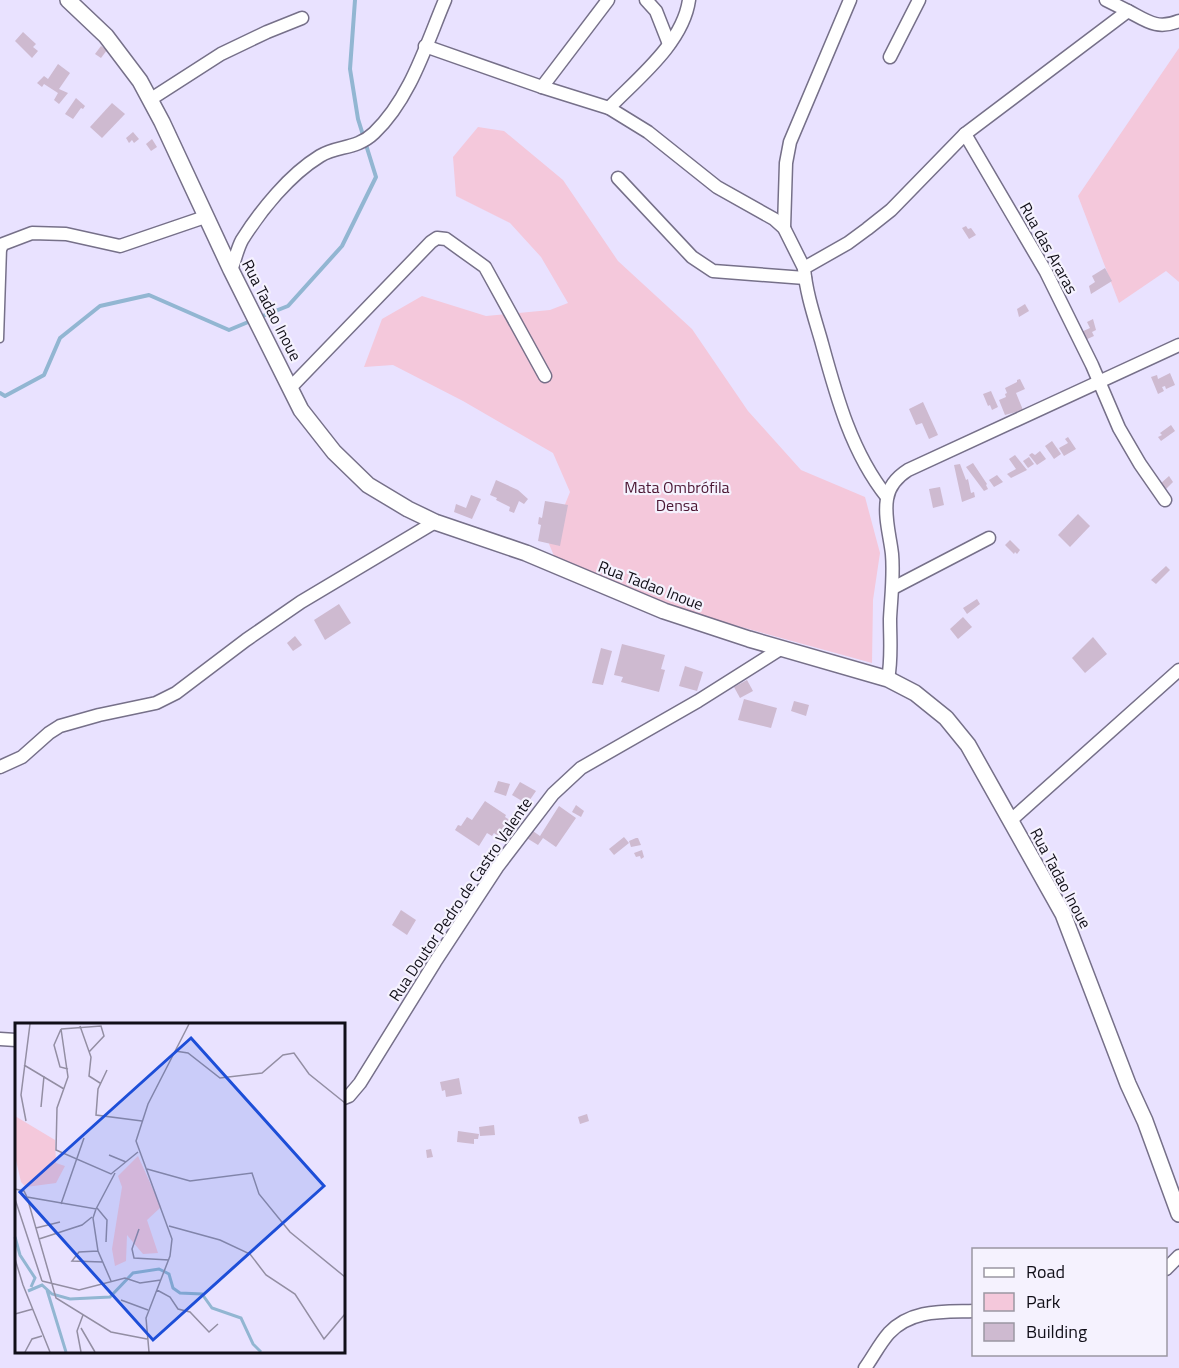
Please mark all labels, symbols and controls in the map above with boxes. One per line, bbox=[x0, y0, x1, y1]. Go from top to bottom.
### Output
street label: Rua das Araras bbox=[1014, 198, 1084, 298]
street label: Rua Tadao Inoue bbox=[236, 255, 308, 365]
park label: Mata Ombrófila Densa bbox=[624, 475, 730, 517]
street label: Rua Tadao Inoue bbox=[595, 554, 707, 616]
street label: Rua Doutor Pedro de Castro Valente bbox=[382, 792, 538, 1006]
street label: Rua Tadao Inoue bbox=[1024, 823, 1098, 933]
inset map bbox=[15, 1023, 345, 1353]
legend bbox=[972, 1248, 1167, 1356]
text: Road bbox=[1026, 1258, 1065, 1285]
text: Park bbox=[1026, 1288, 1061, 1315]
text: Building bbox=[1026, 1318, 1087, 1345]

